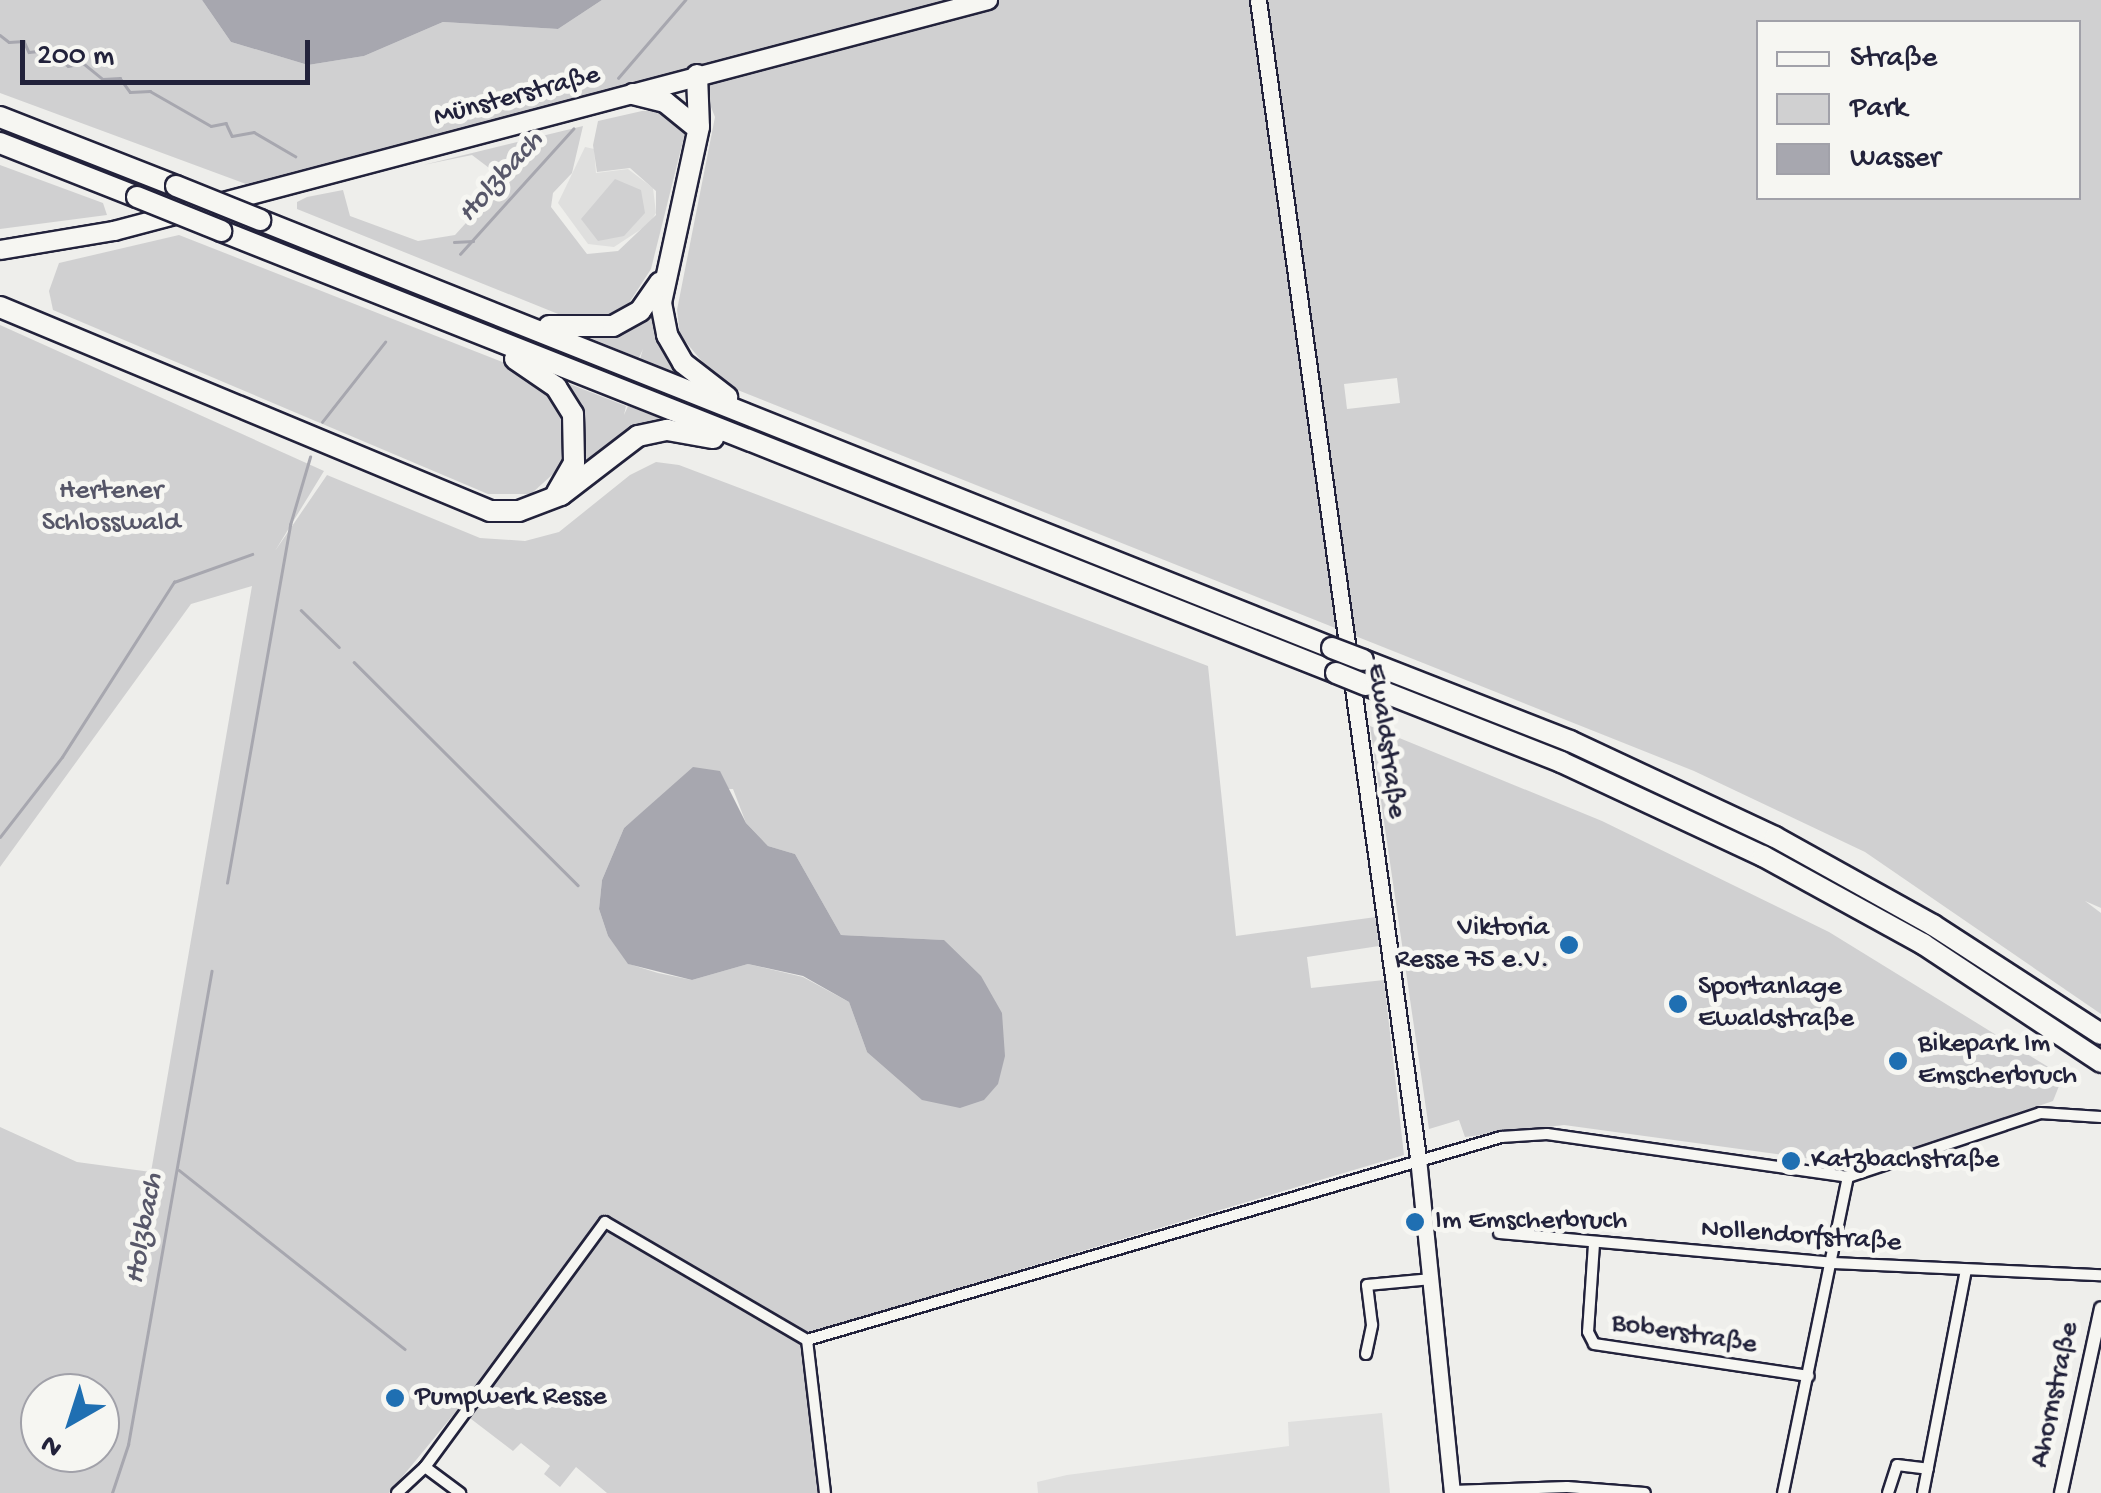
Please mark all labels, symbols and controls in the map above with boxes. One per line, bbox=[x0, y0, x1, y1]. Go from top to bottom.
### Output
scale bar bbox=[25, 20, 315, 82]
legend bbox=[1756, 20, 2081, 200]
text: 200 m bbox=[37, 40, 114, 75]
text: Straße bbox=[1850, 42, 1937, 77]
street label: Münsterstraße bbox=[430, 59, 604, 135]
text: Park bbox=[1850, 92, 1907, 127]
water label: Holzbach bbox=[451, 125, 553, 231]
text: Wasser bbox=[1850, 142, 1940, 177]
park label: Hertener Schlosswald bbox=[42, 475, 180, 541]
street label: Ewaldstraße bbox=[1358, 661, 1412, 821]
place label: Viktoria Resse 75 e.V. bbox=[1395, 912, 1549, 978]
marker: Viktoria Resse 75 e.V. bbox=[1558, 934, 1580, 956]
place label: Sportanlage Ewaldstraße bbox=[1698, 971, 1854, 1037]
marker: Sportanlage Ewaldstraße bbox=[1667, 993, 1689, 1015]
place label: Bikepark Im Emscherbruch bbox=[1918, 1028, 2077, 1094]
marker: Bikepark Im Emscherbruch bbox=[1887, 1050, 1909, 1072]
place label: Katzbachstraße bbox=[1811, 1144, 1999, 1178]
marker: Katzbachstraße bbox=[1780, 1150, 1802, 1172]
water label: Holzbach bbox=[119, 1171, 173, 1287]
place label: Im Emscherbruch bbox=[1435, 1205, 1627, 1239]
marker: Im Emscherbruch bbox=[1404, 1211, 1426, 1233]
street label: Nollendorfstraße bbox=[1700, 1213, 1902, 1261]
street label: Boberstraße bbox=[1609, 1307, 1759, 1363]
street label: Ahornstraße bbox=[2024, 1319, 2088, 1471]
north arrow bbox=[20, 1373, 120, 1473]
place label: Pumpwerk Resse bbox=[415, 1381, 607, 1415]
marker: Pumpwerk Resse bbox=[384, 1387, 406, 1409]
text: N bbox=[35, 1427, 70, 1464]

